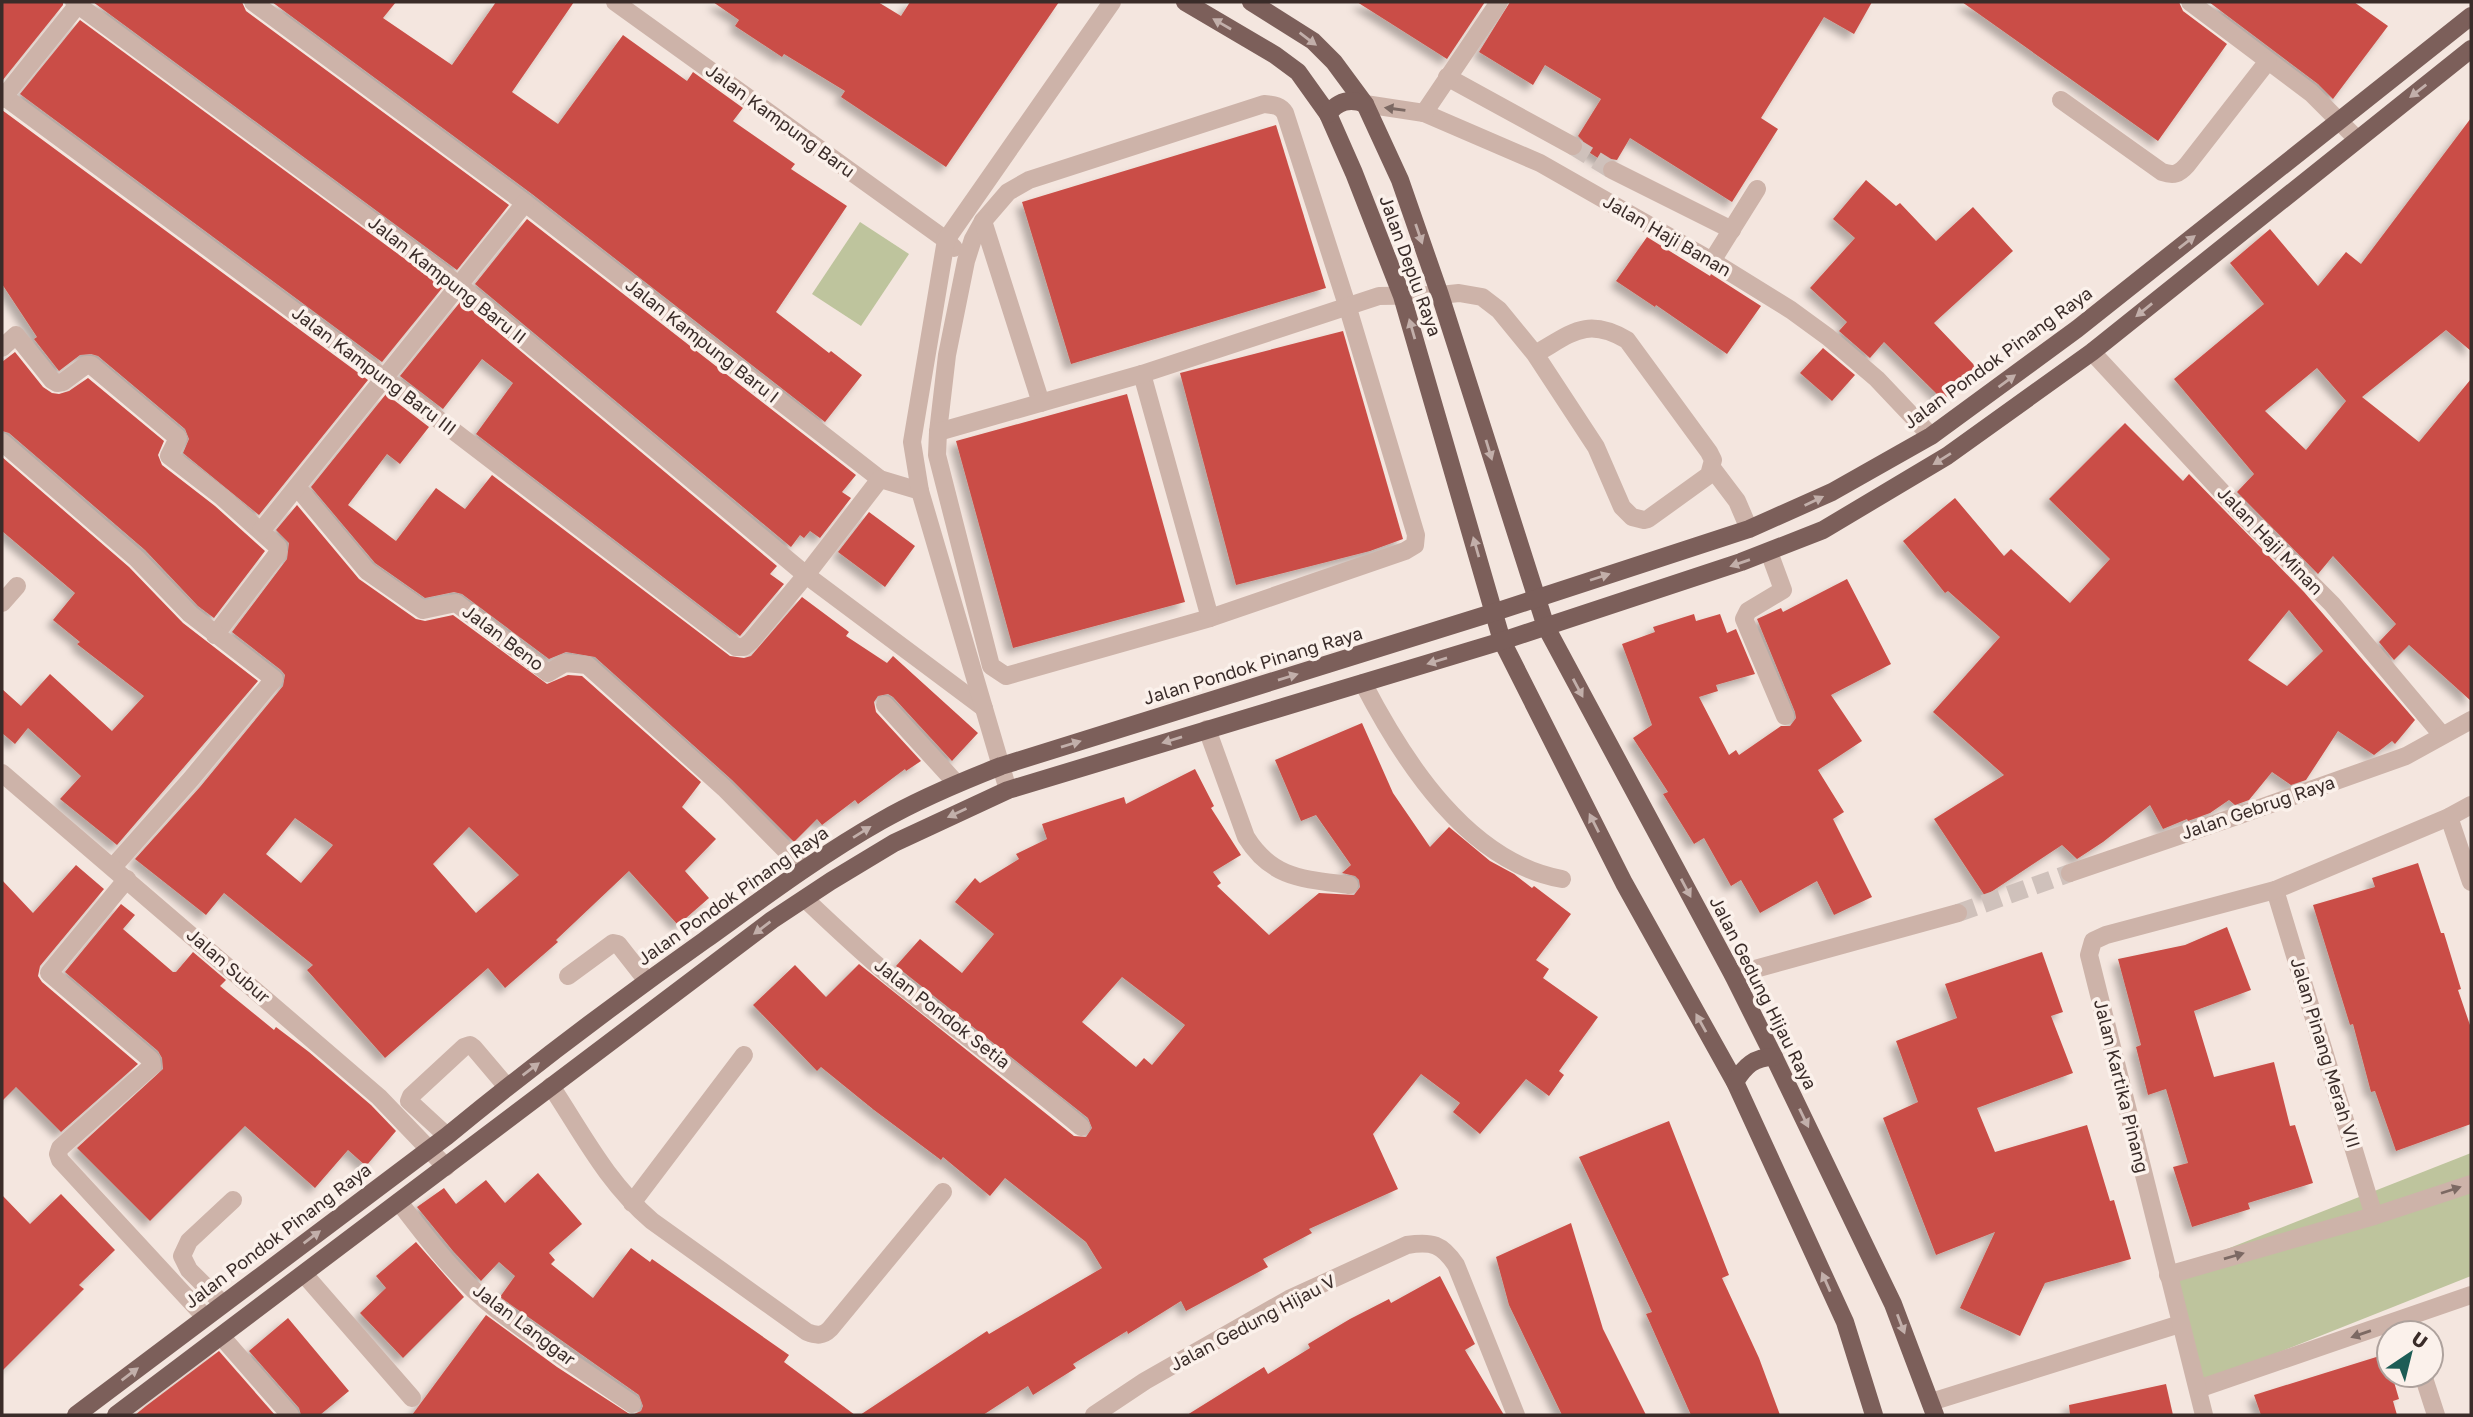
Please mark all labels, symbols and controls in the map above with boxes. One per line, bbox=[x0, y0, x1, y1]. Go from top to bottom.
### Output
one-way arrow bbox=[1213, 18, 1232, 30]
one-way arrow bbox=[1299, 32, 1317, 46]
street label: Jalan Kampung Baru bbox=[702, 59, 859, 182]
one-way arrow bbox=[2409, 84, 2427, 99]
one-way arrow bbox=[1384, 103, 1406, 114]
street label: Jalan Haji Banan bbox=[1600, 190, 1735, 281]
street label: Jalan Deplu Raya bbox=[1375, 192, 1447, 339]
street label: Jalan Kampung Baru II bbox=[364, 211, 531, 348]
one-way arrow bbox=[1414, 223, 1425, 244]
one-way arrow bbox=[2178, 235, 2196, 250]
street label: Jalan Kampung Baru I bbox=[621, 273, 784, 407]
street label: Jalan Pondok Pinang Raya bbox=[1899, 281, 2096, 433]
street label: Jalan Kampung Baru III bbox=[288, 301, 461, 439]
one-way arrow bbox=[2136, 302, 2153, 317]
one-way arrow bbox=[1406, 318, 1416, 339]
one-way arrow bbox=[1997, 373, 2015, 388]
one-way arrow bbox=[1484, 440, 1494, 461]
one-way arrow bbox=[1932, 453, 1951, 466]
street label: Jalan Haji Minan bbox=[2213, 481, 2328, 599]
one-way arrow bbox=[1804, 496, 1824, 507]
one-way arrow bbox=[1470, 536, 1480, 557]
one-way arrow bbox=[1729, 558, 1750, 569]
one-way arrow bbox=[1590, 572, 1611, 582]
street label: Jalan Beno bbox=[459, 600, 549, 675]
street label: Jalan Pondok Pinang Raya bbox=[1141, 621, 1365, 709]
one-way arrow bbox=[1426, 656, 1447, 666]
one-way arrow bbox=[1278, 671, 1299, 681]
one-way arrow bbox=[1572, 678, 1584, 697]
one-way arrow bbox=[1161, 735, 1182, 745]
one-way arrow bbox=[1061, 739, 1082, 749]
street label: Jalan Gebrug Raya bbox=[2178, 770, 2337, 844]
one-way arrow bbox=[947, 808, 967, 819]
one-way arrow bbox=[1588, 813, 1599, 833]
street label: Jalan Pondok Pinang Raya bbox=[633, 821, 832, 970]
one-way arrow bbox=[853, 826, 872, 839]
one-way arrow bbox=[1680, 878, 1692, 898]
street label: Jalan Gedung Hijau Raya bbox=[1706, 892, 1822, 1093]
one-way arrow bbox=[753, 921, 771, 936]
street label: Jalan Subur bbox=[183, 923, 275, 1007]
street label: Jalan Pondok Setia bbox=[871, 953, 1015, 1073]
street label: Jalan Pinang Merah VII bbox=[2286, 955, 2365, 1151]
street label: Jalan Kartika Pinang bbox=[2090, 997, 2154, 1175]
one-way arrow bbox=[1695, 1013, 1707, 1033]
one-way arrow bbox=[522, 1062, 540, 1076]
one-way arrow bbox=[1798, 1108, 1809, 1128]
street label: Jalan Pondok Pinang Raya bbox=[180, 1158, 375, 1313]
one-way arrow bbox=[2441, 1185, 2462, 1195]
one-way arrow bbox=[302, 1230, 321, 1244]
one-way arrow bbox=[2224, 1251, 2245, 1261]
street label: Jalan Gedung Hijau V bbox=[1166, 1269, 1339, 1375]
one-way arrow bbox=[1820, 1272, 1832, 1292]
street label: Jalan Langgar bbox=[469, 1279, 580, 1370]
one-way arrow bbox=[1895, 1314, 1906, 1335]
north arrow bbox=[2375, 1319, 2445, 1389]
text: U bbox=[2408, 1326, 2432, 1353]
one-way arrow bbox=[2350, 1329, 2371, 1340]
one-way arrow bbox=[121, 1367, 139, 1381]

